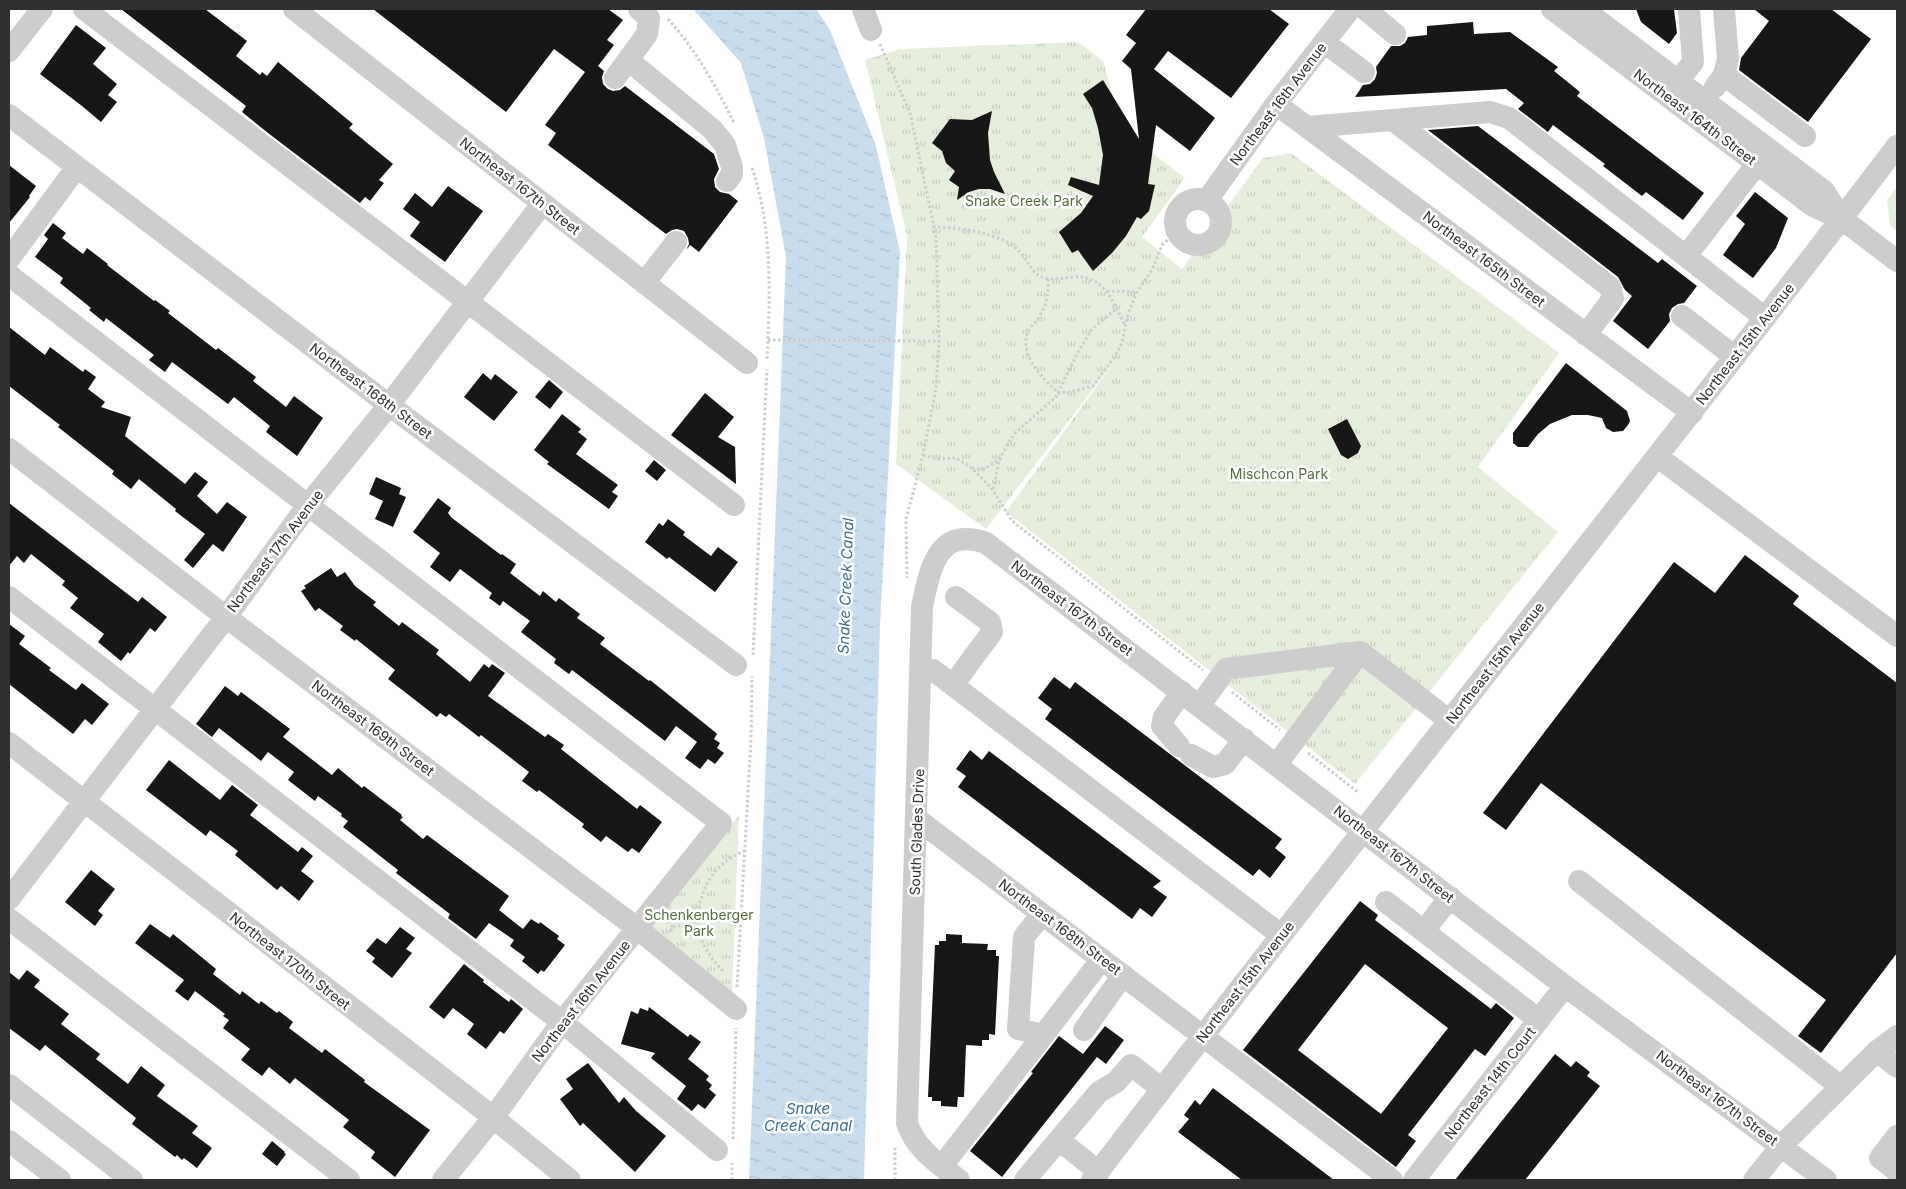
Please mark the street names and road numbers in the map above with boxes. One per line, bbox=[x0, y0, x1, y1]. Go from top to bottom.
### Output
street label: Northeast 16th Avenue bbox=[1226, 39, 1329, 169]
street label: Northeast 164th Street bbox=[1631, 65, 1760, 169]
street label: Northeast 167th Street bbox=[457, 133, 584, 238]
street label: Northeast 165th Street bbox=[1420, 207, 1549, 310]
street label: Northeast 15th Avenue bbox=[1692, 280, 1797, 408]
street label: Northeast 168th Street bbox=[307, 339, 436, 442]
street label: Northeast 17th Avenue bbox=[223, 486, 326, 615]
street label: Northeast 167th Street bbox=[1008, 556, 1137, 659]
street label: Northeast 15th Avenue bbox=[1442, 599, 1547, 727]
street label: Northeast 169th Street bbox=[309, 676, 438, 779]
street label: South Glades Drive bbox=[906, 768, 927, 896]
street label: Northeast 167th Street bbox=[1331, 801, 1458, 906]
street label: Northeast 168th Street bbox=[996, 875, 1125, 978]
street label: Northeast 170th Street bbox=[227, 908, 354, 1013]
street label: Northeast 15th Avenue bbox=[1192, 918, 1297, 1046]
street label: Northeast 16th Avenue bbox=[528, 936, 633, 1065]
street label: Northeast 14th Court bbox=[1440, 1023, 1539, 1142]
street label: Northeast 167th Street bbox=[1653, 1046, 1782, 1149]

